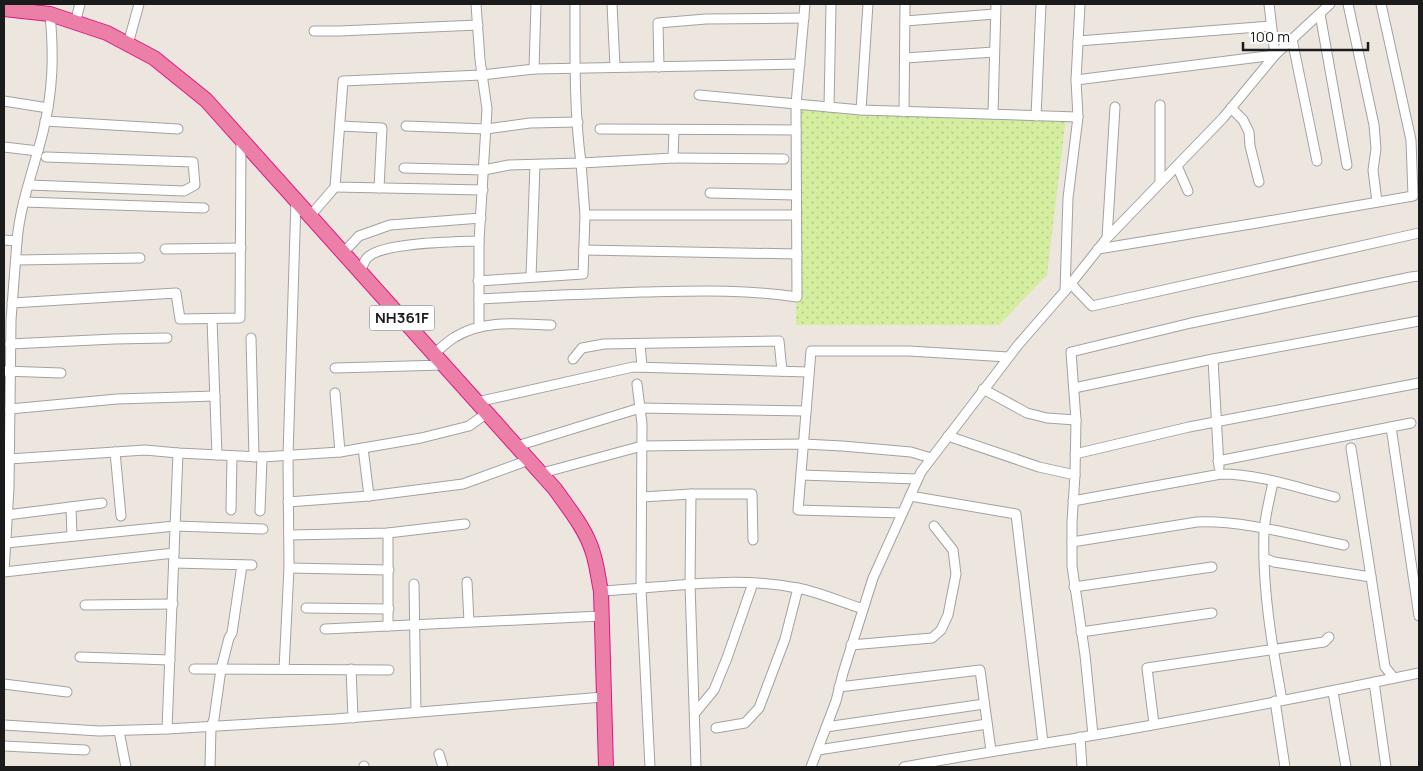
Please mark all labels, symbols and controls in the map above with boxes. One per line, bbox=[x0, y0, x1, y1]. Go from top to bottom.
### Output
scale bar bbox=[1243, 20, 1368, 52]
text: 100 m bbox=[1250, 26, 1290, 47]
road number: NH361F bbox=[370, 306, 434, 330]

